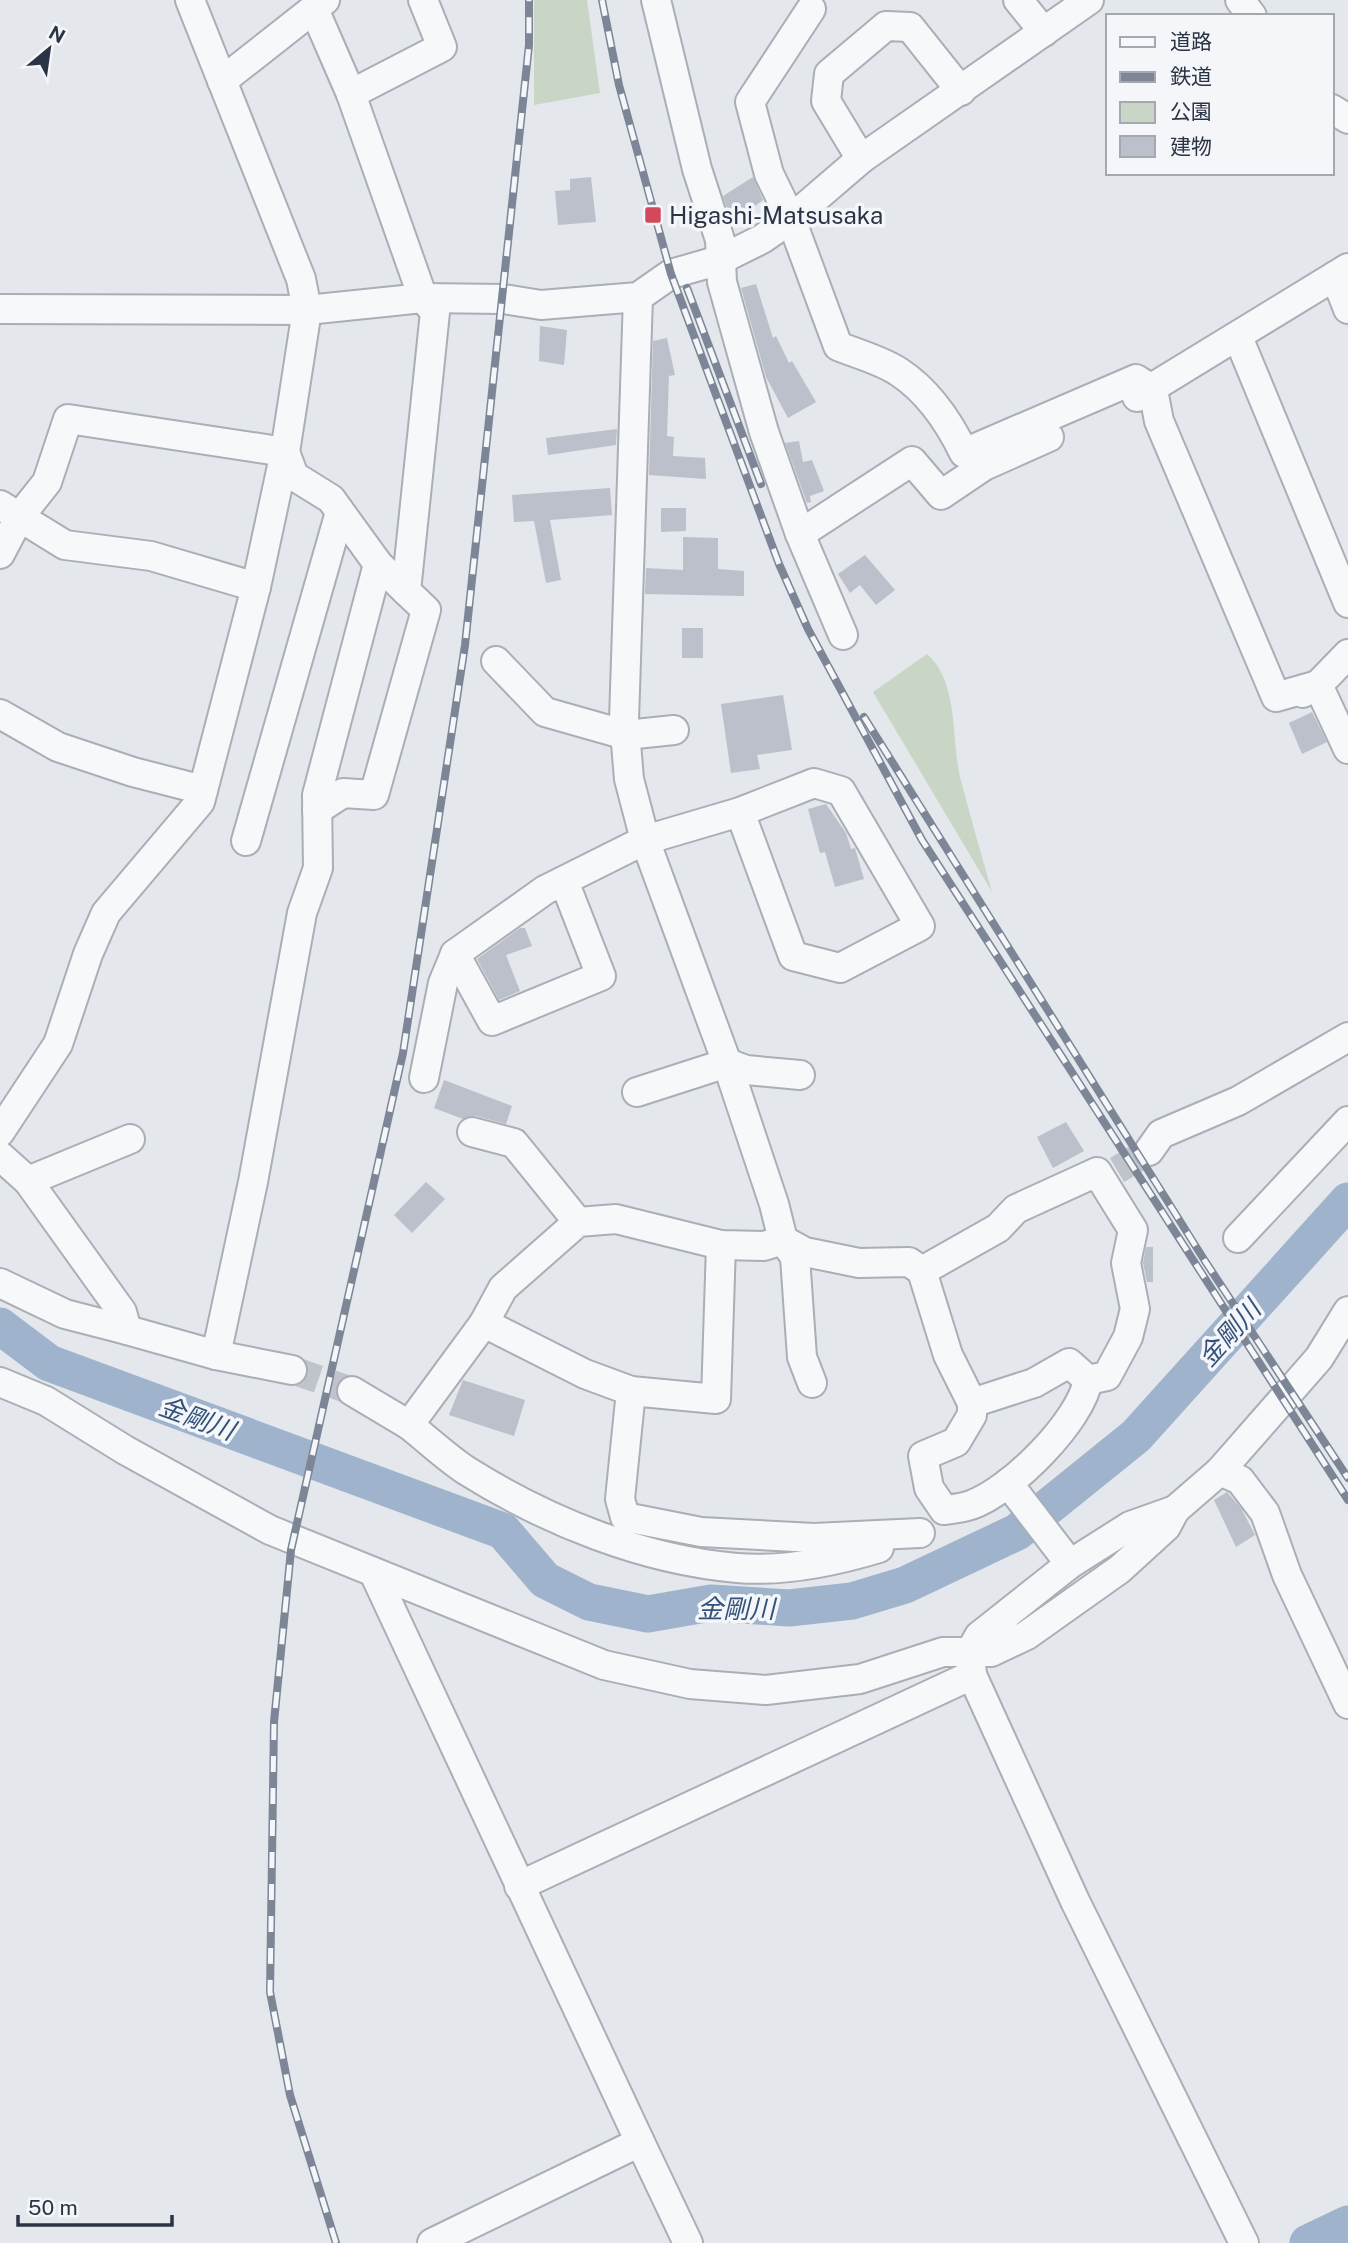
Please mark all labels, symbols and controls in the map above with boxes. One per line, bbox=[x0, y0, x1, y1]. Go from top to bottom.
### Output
north arrow bbox=[14, 14, 84, 84]
legend bbox=[1106, 14, 1334, 175]
text: N bbox=[45, 21, 69, 47]
text: 道路 bbox=[1170, 29, 1212, 54]
text: 鉄道 bbox=[1170, 64, 1212, 89]
text: 公園 bbox=[1170, 99, 1212, 124]
text: 建物 bbox=[1170, 134, 1212, 159]
place label: Higashi-Matsusaka bbox=[669, 201, 883, 229]
marker: Higashi-Matsusaka bbox=[643, 205, 663, 225]
water label: 金剛川 bbox=[1191, 1291, 1269, 1372]
water label: 金剛川 bbox=[155, 1390, 242, 1447]
water label: 金剛川 bbox=[697, 1593, 778, 1624]
scale bar bbox=[18, 2184, 172, 2228]
text: 50 m bbox=[28, 2195, 78, 2220]

